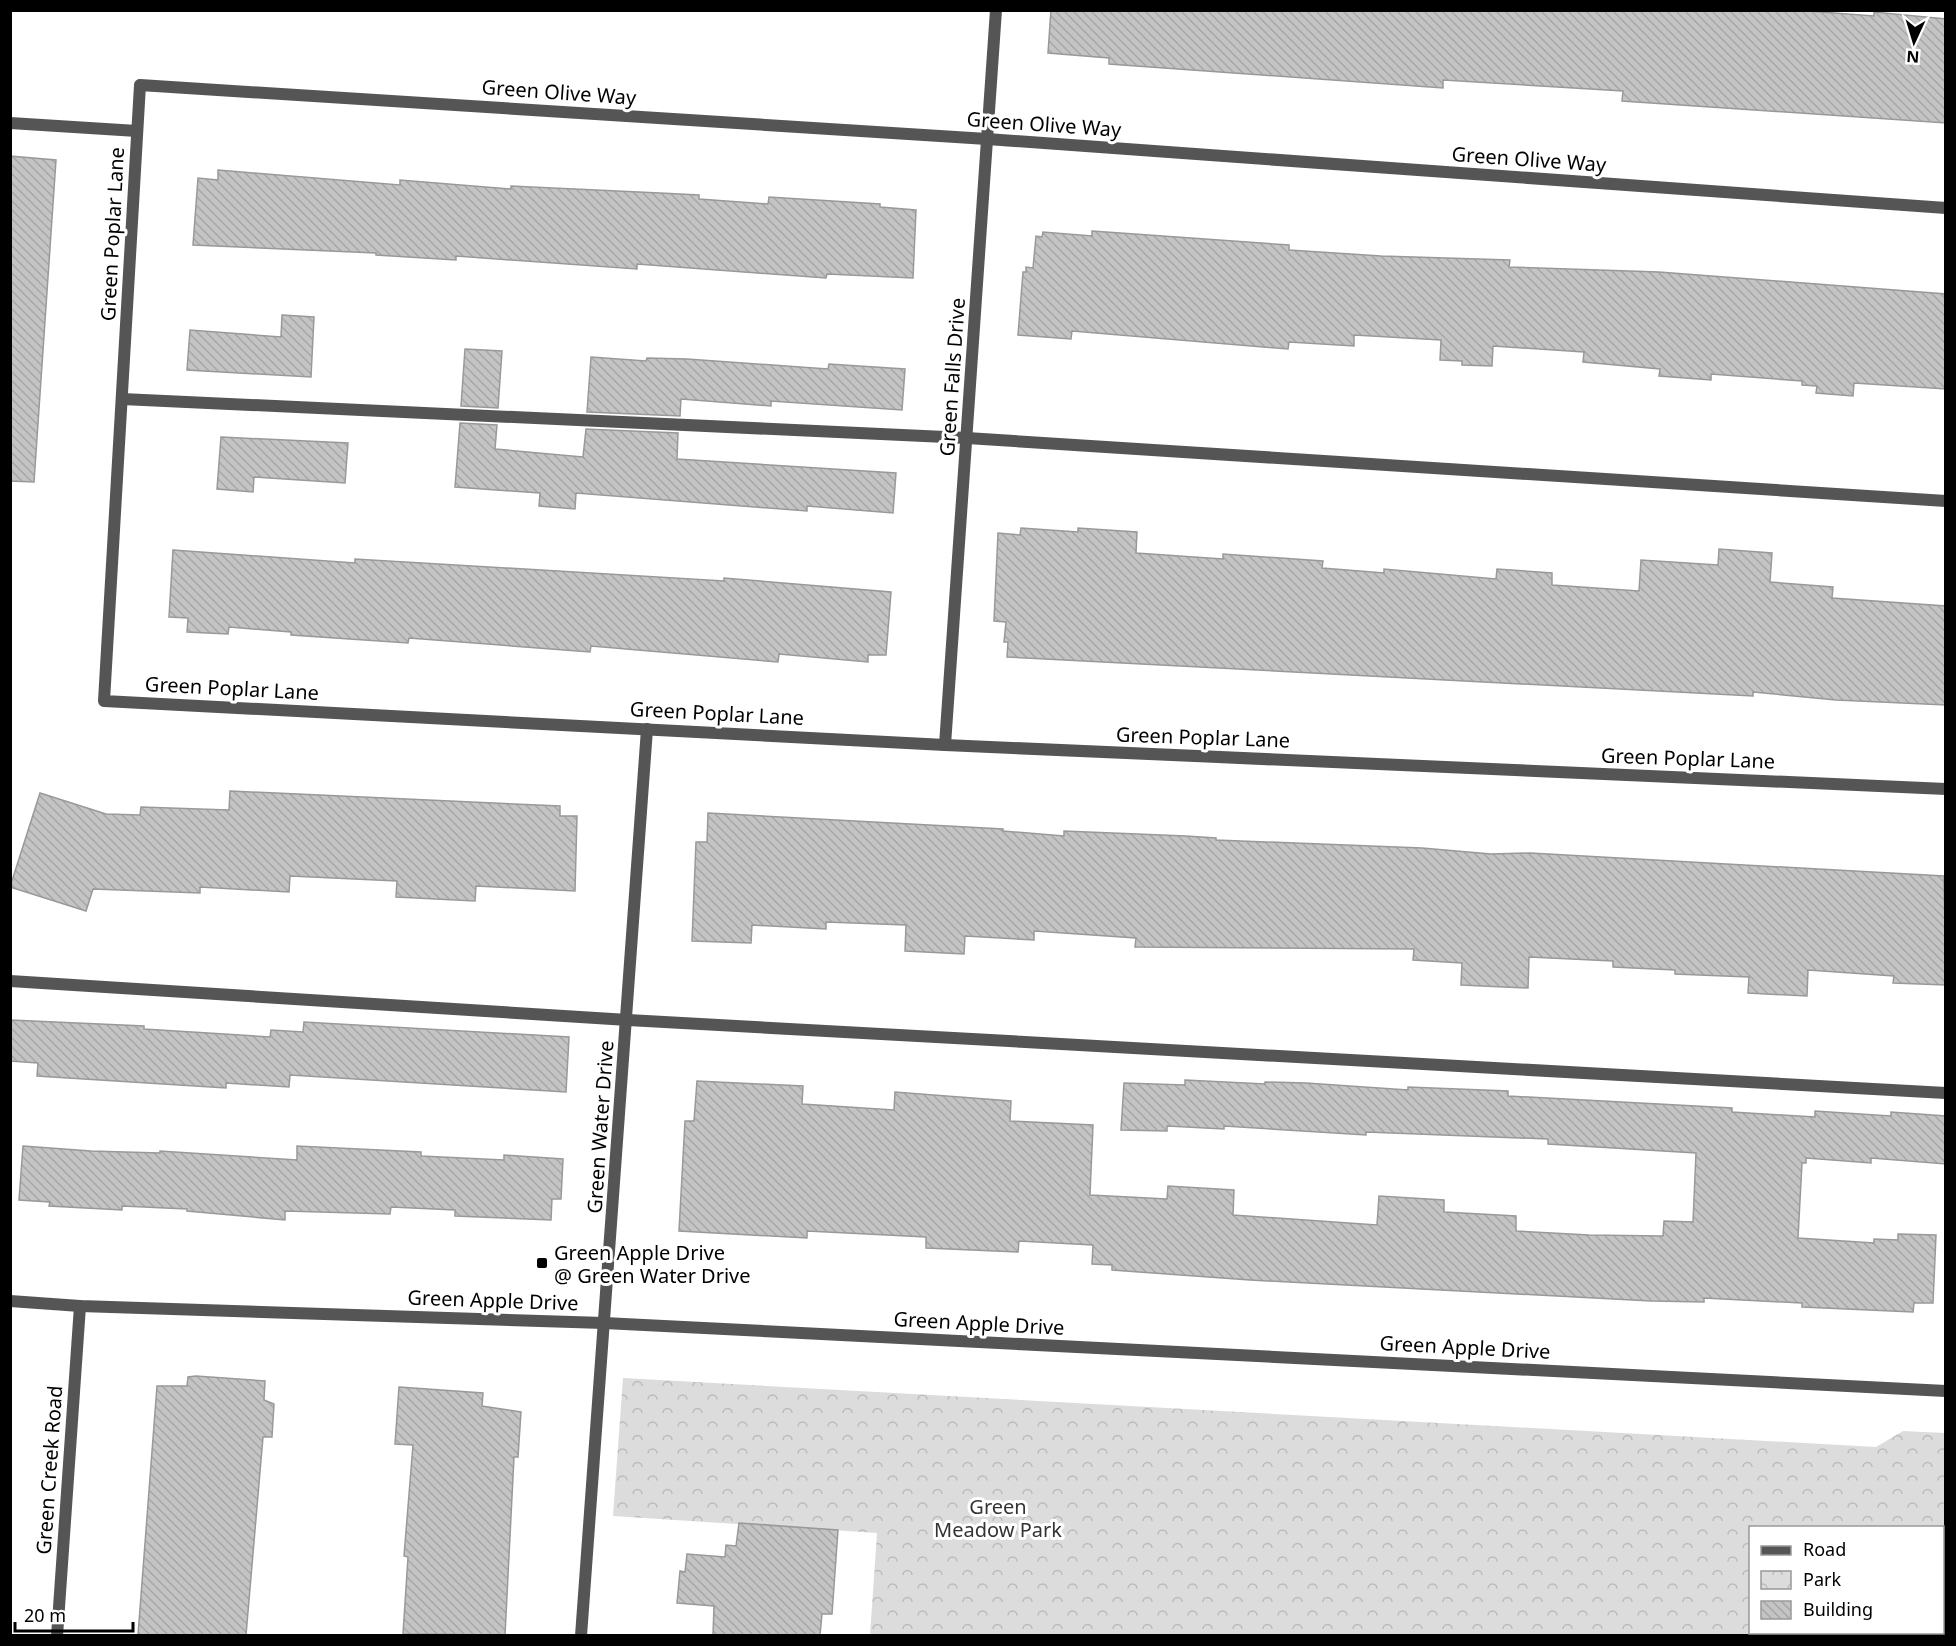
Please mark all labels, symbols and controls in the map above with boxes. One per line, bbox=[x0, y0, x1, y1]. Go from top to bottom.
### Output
north arrow bbox=[1884, 12, 1944, 72]
text: N bbox=[1906, 46, 1920, 68]
street label: Green Olive Way bbox=[481, 73, 638, 111]
street label: Green Olive Way bbox=[966, 105, 1123, 143]
street label: Green Olive Way bbox=[1451, 140, 1608, 178]
street label: Green Poplar Lane bbox=[94, 146, 130, 322]
street label: Green Falls Drive bbox=[933, 297, 971, 457]
street label: Green Poplar Lane bbox=[144, 670, 320, 706]
street label: Green Poplar Lane bbox=[629, 695, 805, 731]
street label: Green Poplar Lane bbox=[1115, 720, 1291, 754]
street label: Green Poplar Lane bbox=[1600, 741, 1776, 775]
street label: Green Water Drive bbox=[580, 1040, 620, 1214]
place label: Green Apple Drive @ Green Water Drive bbox=[554, 1239, 751, 1289]
marker: Green Apple Drive @ Green Water Drive bbox=[535, 1256, 549, 1270]
street label: Green Apple Drive bbox=[407, 1284, 579, 1316]
street label: Green Apple Drive bbox=[893, 1305, 1065, 1341]
street label: Green Apple Drive bbox=[1379, 1329, 1551, 1365]
street label: Green Creek Road bbox=[30, 1384, 68, 1556]
park label: Green Meadow Park bbox=[934, 1493, 1062, 1543]
legend bbox=[1749, 1526, 1944, 1634]
text: Road bbox=[1803, 1537, 1846, 1561]
text: Park bbox=[1803, 1567, 1841, 1591]
scale bar bbox=[15, 1595, 134, 1633]
text: Building bbox=[1803, 1597, 1873, 1621]
text: 20 m bbox=[24, 1603, 66, 1627]

